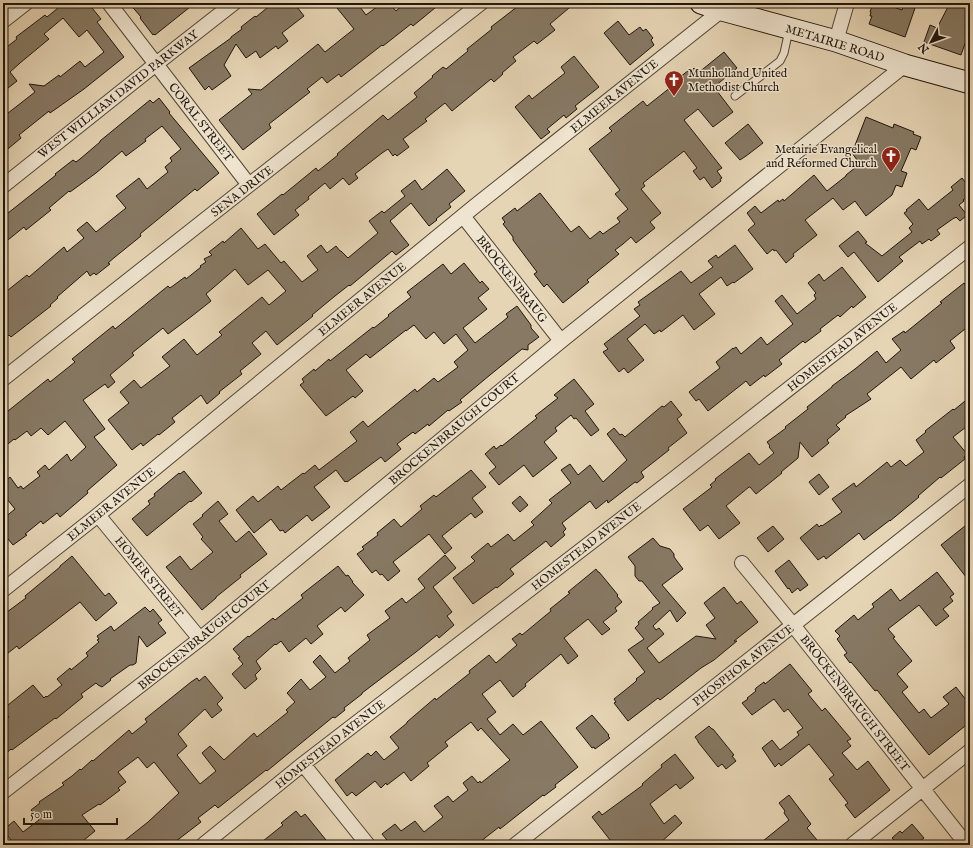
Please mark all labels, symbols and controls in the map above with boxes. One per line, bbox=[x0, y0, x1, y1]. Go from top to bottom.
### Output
street label: METAIRIE ROAD bbox=[784, 21, 887, 66]
north arrow bbox=[911, 22, 951, 62]
street label: WEST WILLIAM DAVID PARKWAY bbox=[35, 26, 202, 162]
text: N bbox=[915, 39, 933, 57]
street label: ELMEER AVENUE bbox=[567, 56, 661, 137]
place label: Munholland United Methodist Church bbox=[688, 66, 788, 95]
church icon: Munholland United Methodist Church bbox=[663, 69, 685, 97]
street label: CORAL STREET bbox=[165, 80, 236, 165]
place label: Metairie Evangelical and Reformed Church bbox=[766, 142, 878, 171]
church icon: Metairie Evangelical and Reformed Church bbox=[880, 145, 902, 173]
street label: SENA DRIVE bbox=[208, 162, 277, 220]
street label: BROCKENBRAUG bbox=[473, 233, 551, 326]
street label: ELMEER AVENUE bbox=[315, 259, 409, 340]
street label: HOMESTEAD AVENUE bbox=[784, 300, 900, 395]
street label: BROCKENBRAUGH COURT bbox=[386, 370, 523, 488]
street label: ELMEER AVENUE bbox=[64, 464, 158, 545]
street label: HOMESTEAD AVENUE bbox=[528, 499, 644, 594]
street label: HOMER STREET bbox=[111, 533, 186, 621]
street label: BROCKENBRAUGH COURT bbox=[135, 577, 274, 693]
street label: PHOSPHOR AVENUE bbox=[690, 621, 797, 710]
street label: BROCKENBRAUGH STREET bbox=[797, 632, 913, 775]
street label: HOMESTEAD AVENUE bbox=[272, 697, 388, 792]
scale bar bbox=[24, 800, 117, 826]
text: 50 m bbox=[30, 807, 52, 822]

